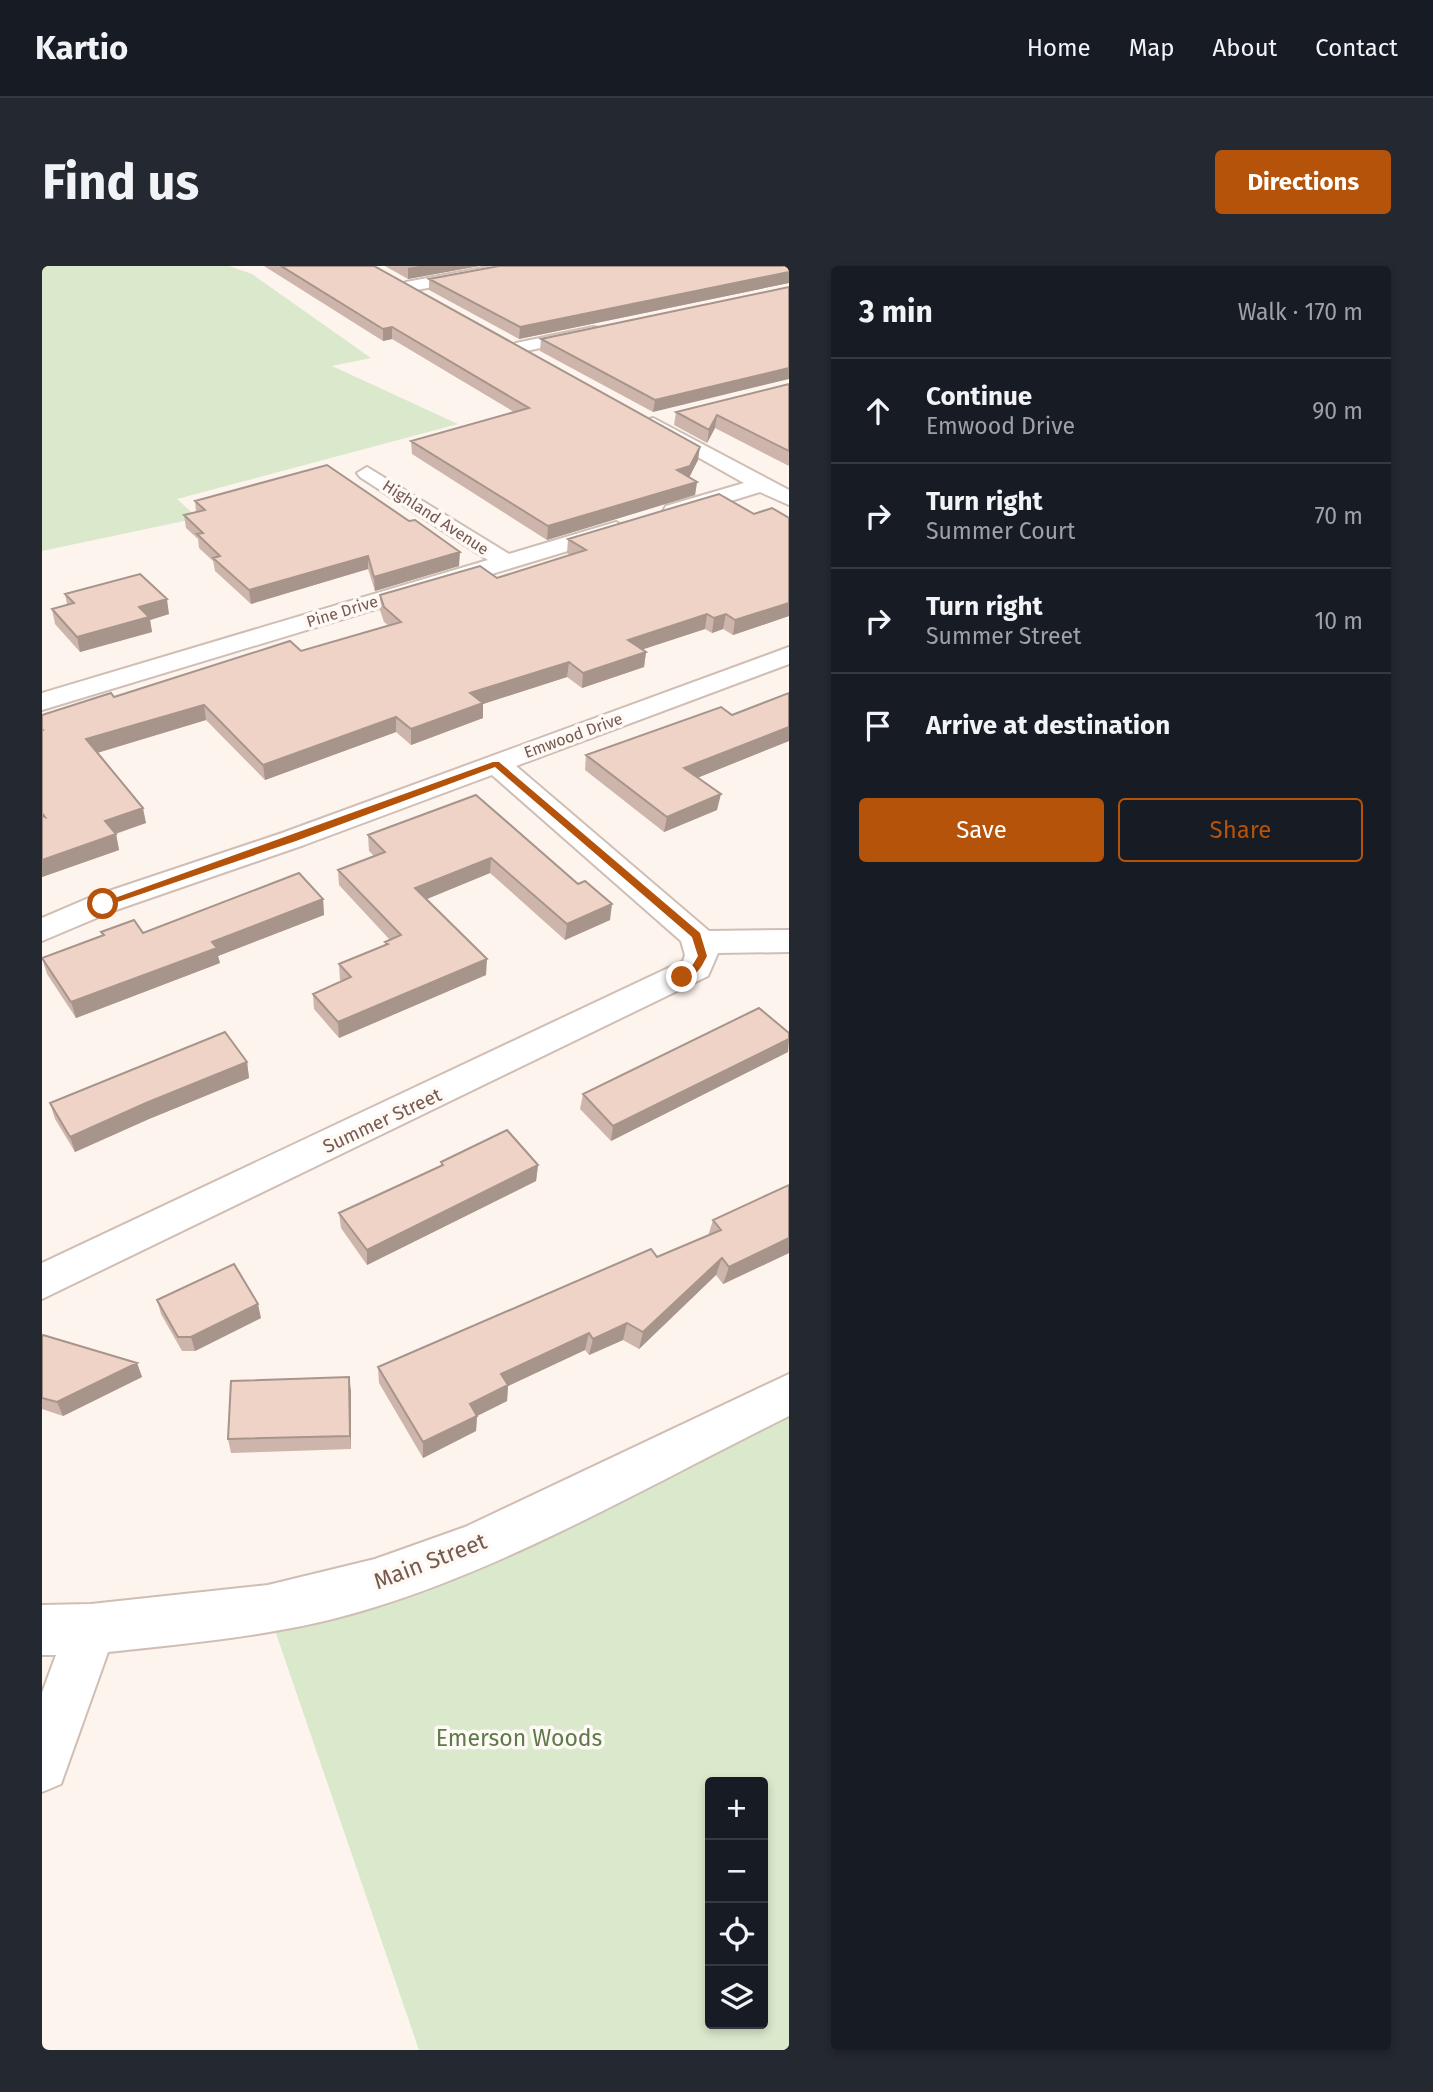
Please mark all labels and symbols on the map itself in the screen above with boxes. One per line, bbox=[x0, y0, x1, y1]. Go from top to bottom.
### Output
street label: Highland Avenue bbox=[379, 476, 492, 559]
street label: Pine Drive bbox=[304, 592, 380, 631]
street label: Emwood Drive bbox=[521, 709, 625, 762]
route start bbox=[87, 888, 118, 919]
route end bbox=[666, 961, 697, 992]
street label: Summer Street bbox=[319, 1083, 445, 1158]
street label: Main Street bbox=[369, 1526, 491, 1595]
park label: Emerson Woods bbox=[436, 1724, 602, 1752]

